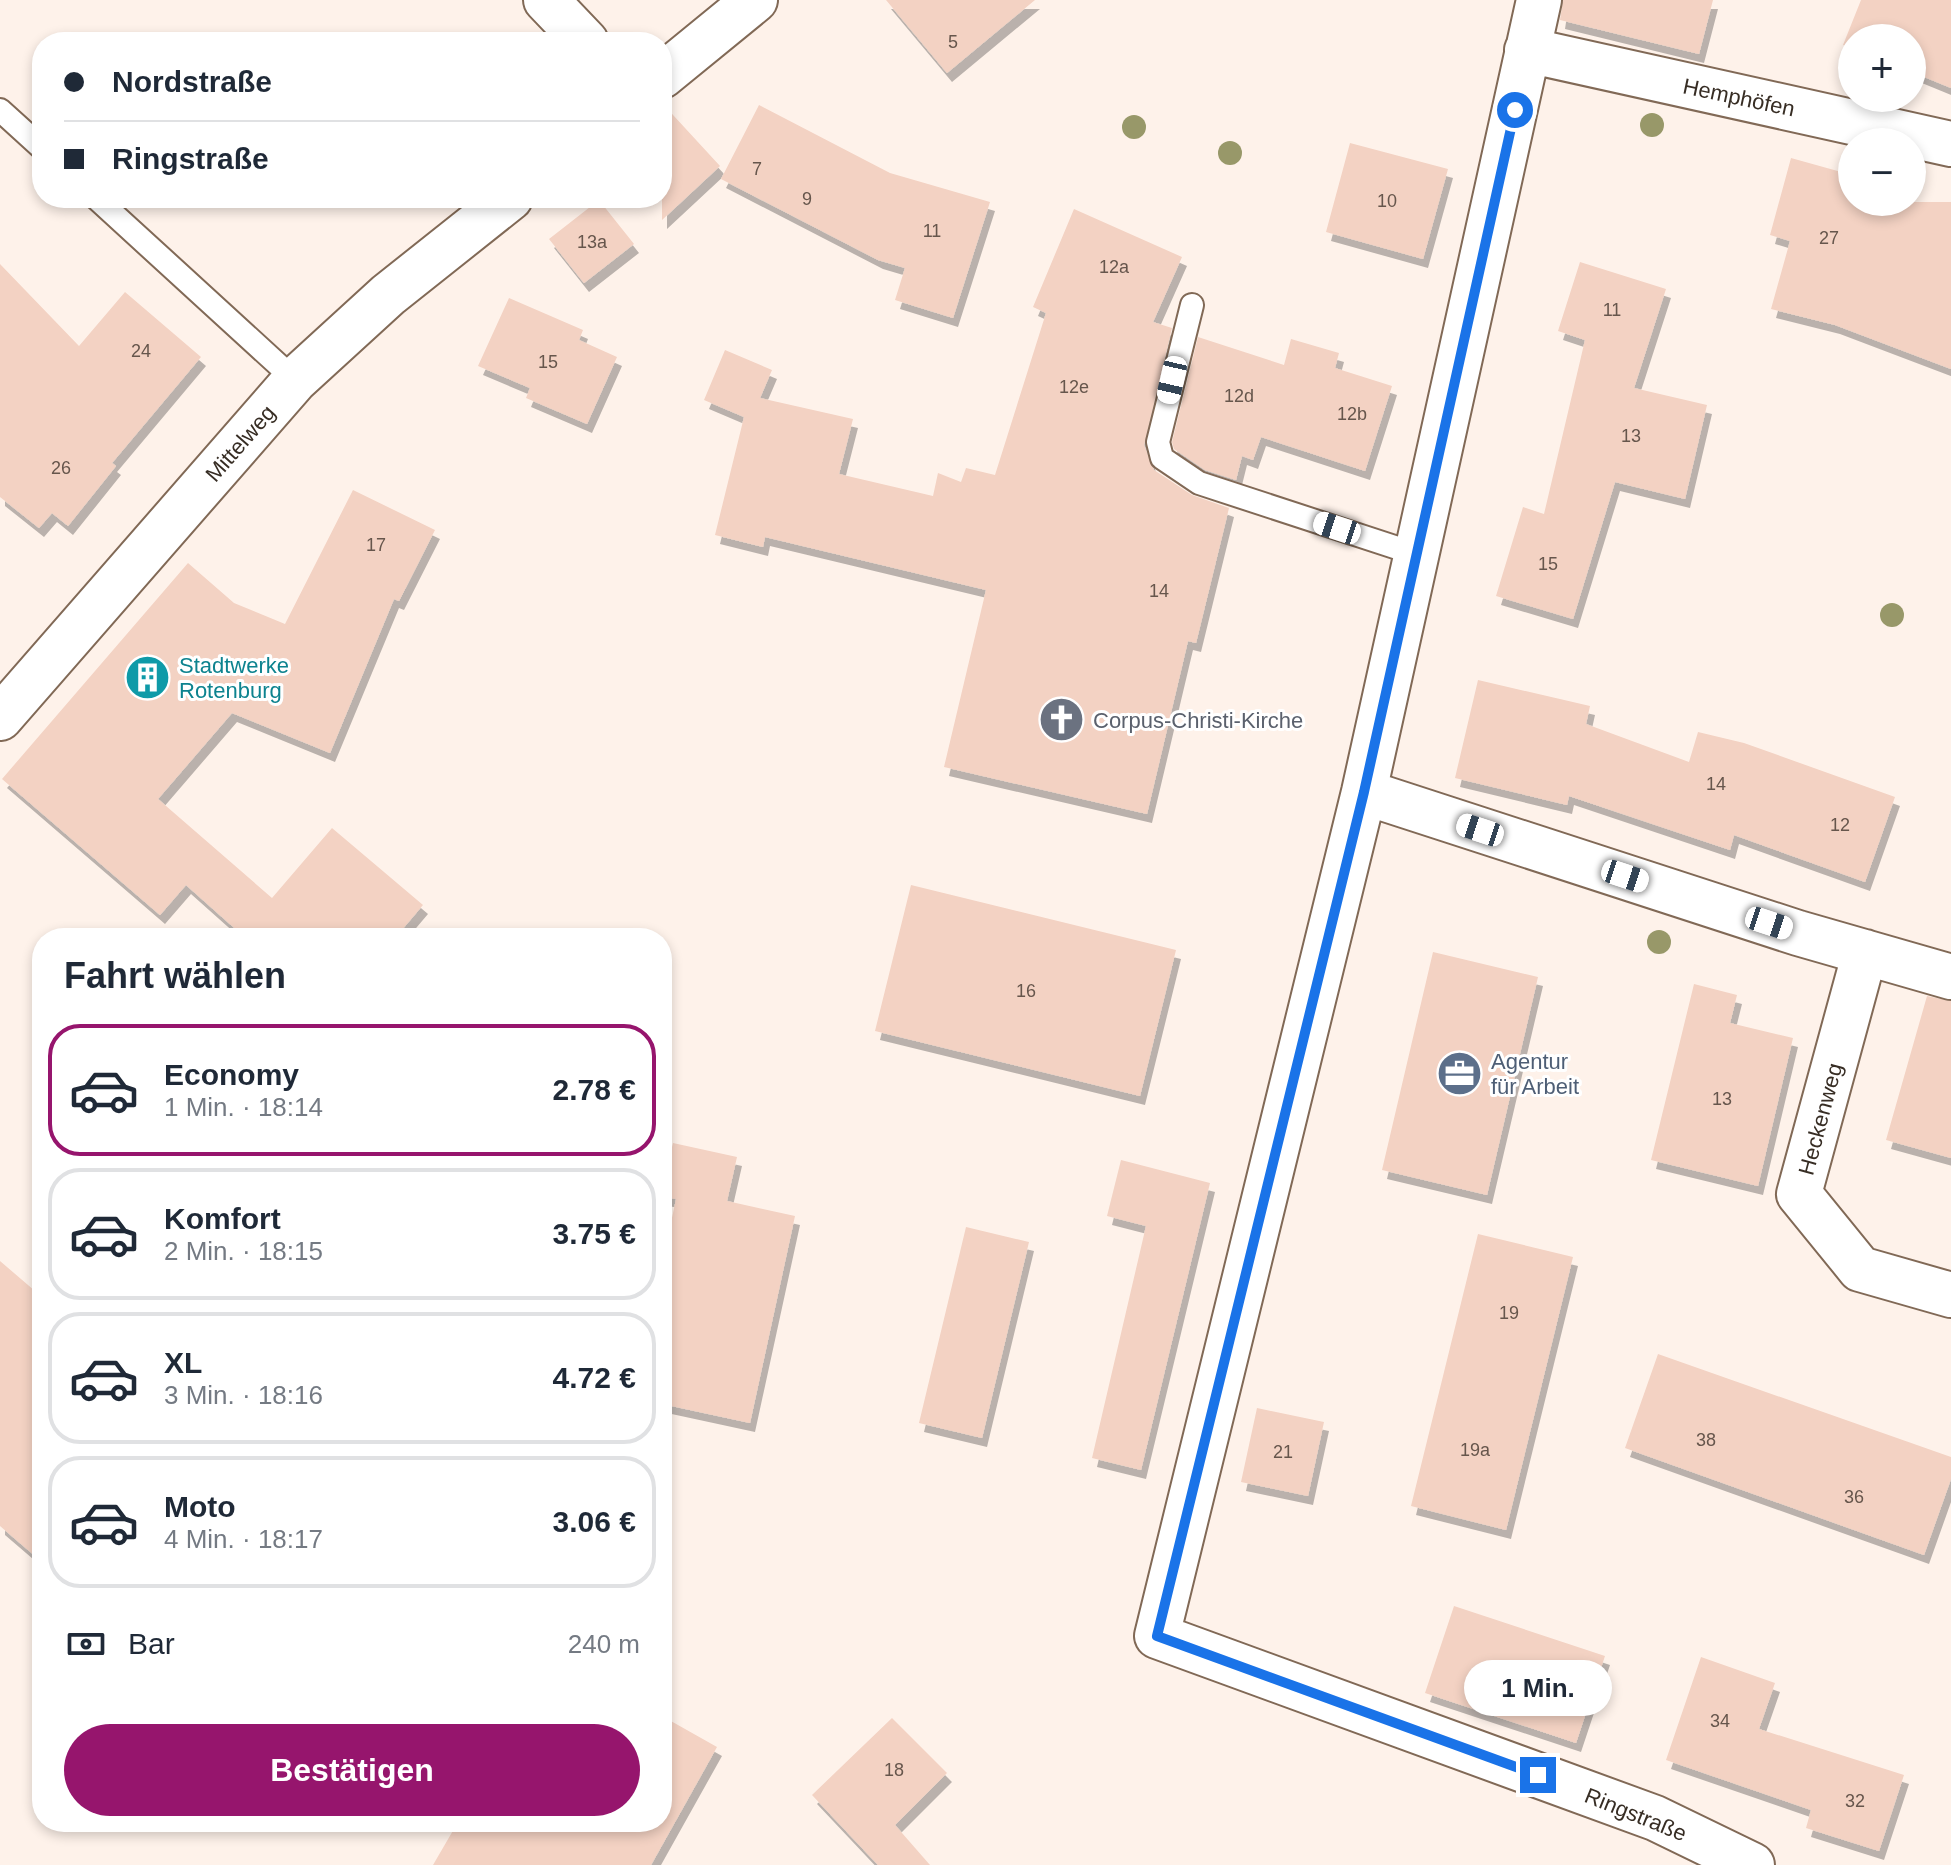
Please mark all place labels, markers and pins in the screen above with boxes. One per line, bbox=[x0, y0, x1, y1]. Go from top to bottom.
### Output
place label: Stadtwerke Rotenburg bbox=[179, 653, 289, 703]
building icon: Stadtwerke Rotenburg bbox=[124, 654, 172, 702]
church icon: Corpus-Christi-Kirche bbox=[1038, 696, 1086, 744]
place label: Corpus-Christi-Kirche bbox=[1093, 708, 1303, 733]
place label: Agentur für Arbeit bbox=[1491, 1049, 1579, 1099]
office icon: Agentur für Arbeit bbox=[1436, 1050, 1484, 1098]

